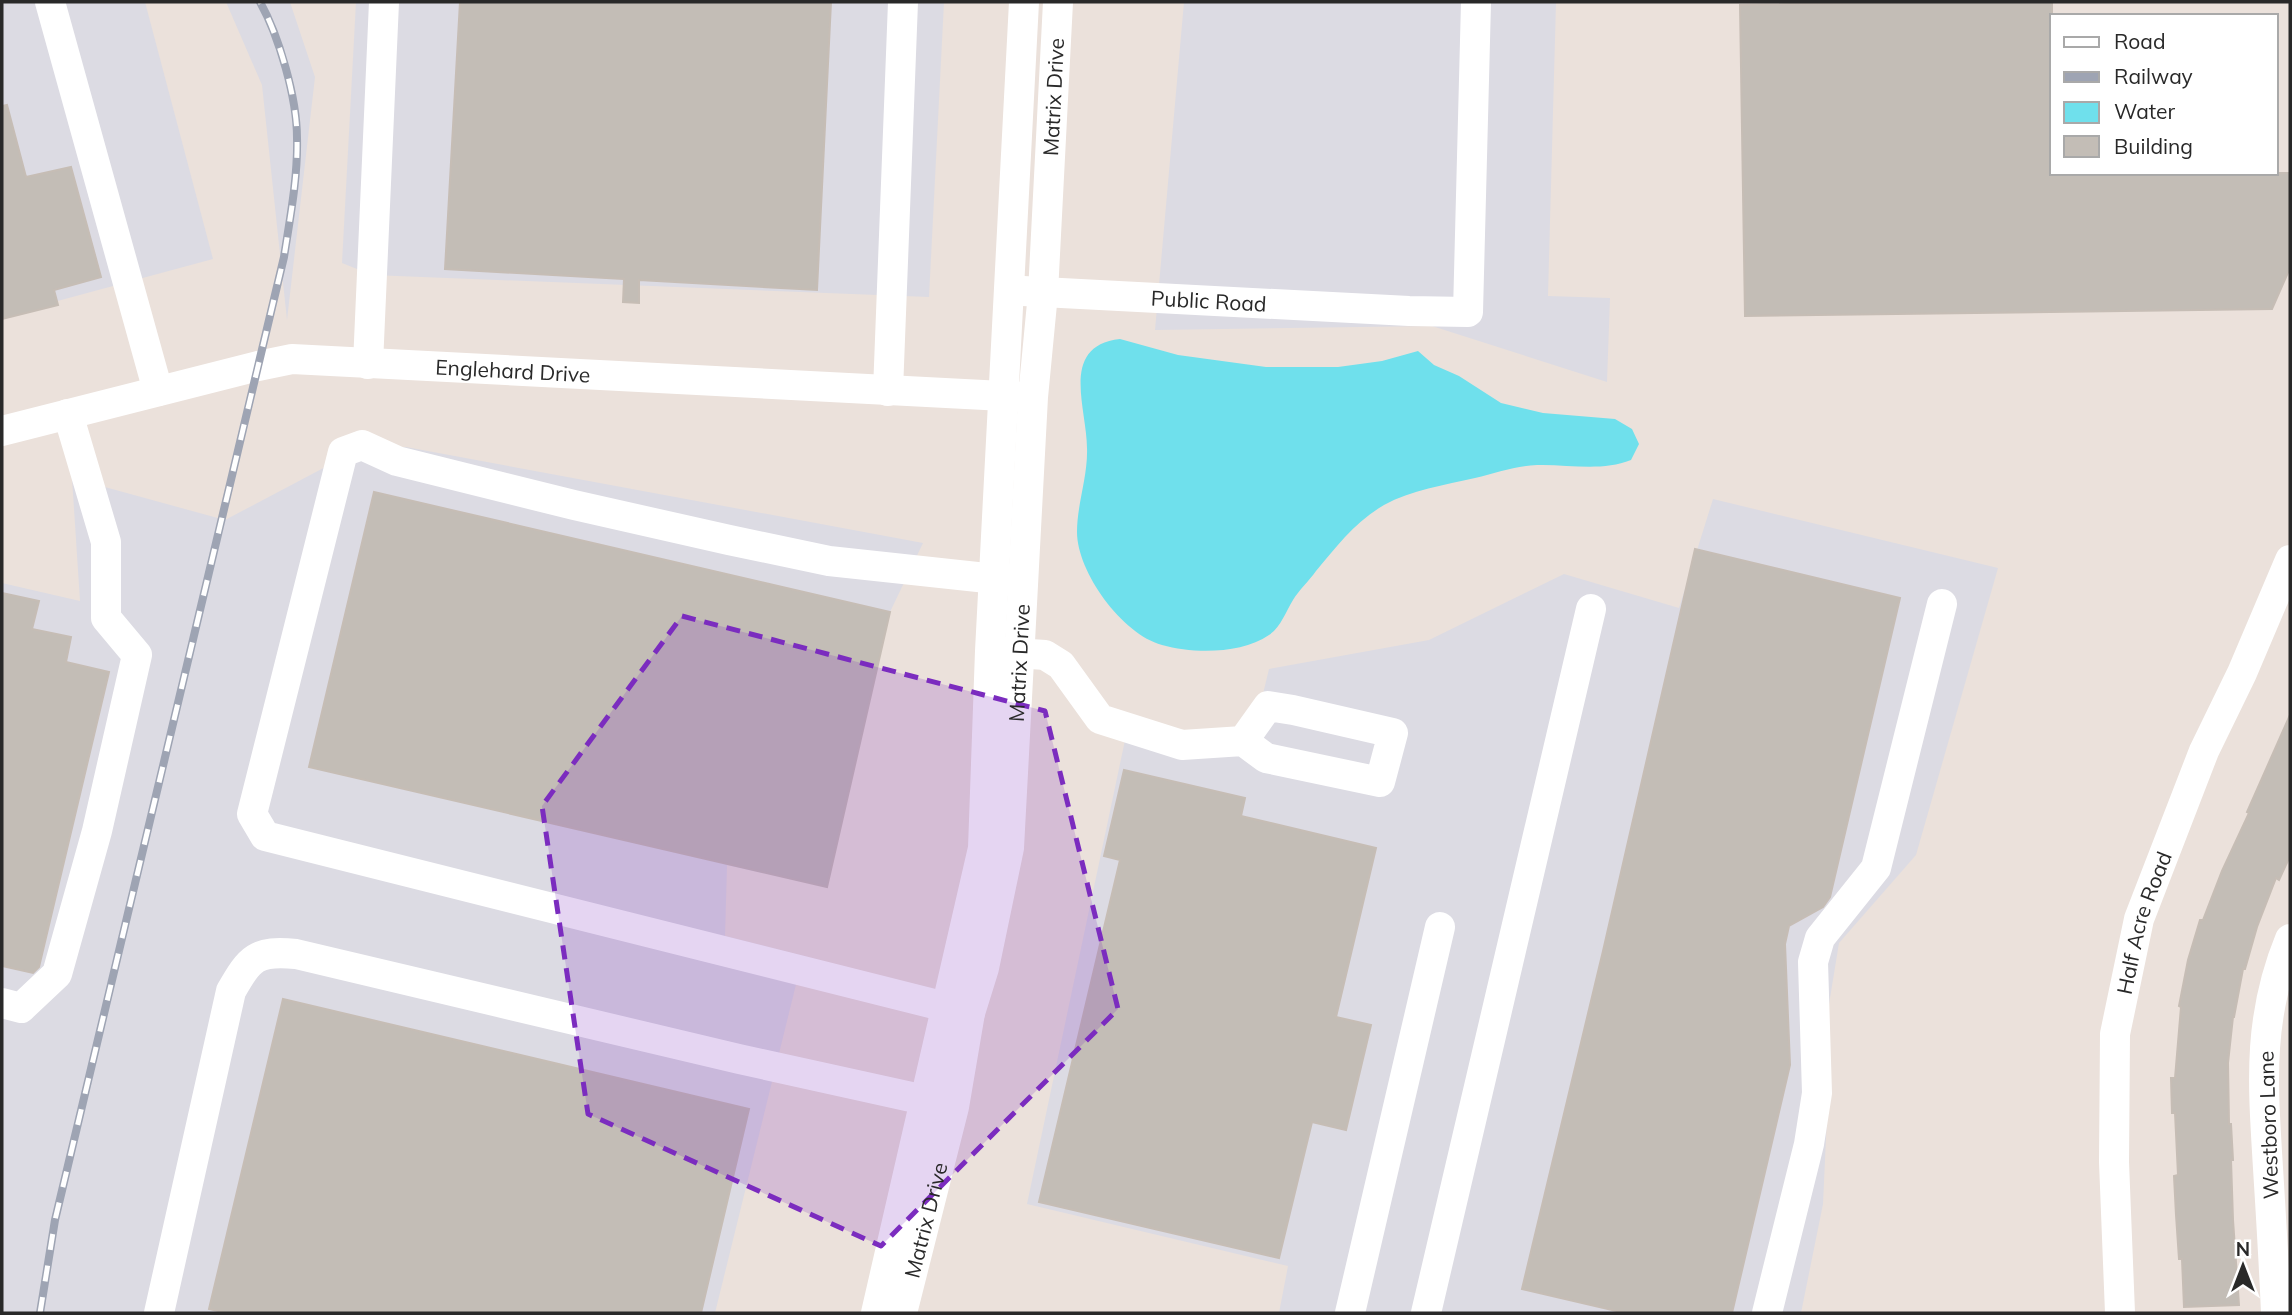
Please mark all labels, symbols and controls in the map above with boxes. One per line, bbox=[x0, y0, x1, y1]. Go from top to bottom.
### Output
legend bbox=[2050, 14, 2278, 175]
text: Road bbox=[2114, 28, 2165, 54]
street label: Matrix Drive bbox=[1037, 37, 1069, 157]
text: Railway bbox=[2114, 63, 2193, 89]
text: Water bbox=[2114, 98, 2175, 124]
text: Building bbox=[2114, 133, 2193, 159]
street label: Public Road bbox=[1150, 285, 1267, 317]
street label: Englehard Drive bbox=[435, 353, 591, 387]
street label: Matrix Drive bbox=[1003, 603, 1035, 722]
street label: Half Acre Road bbox=[2111, 848, 2177, 997]
street label: Westboro Lane bbox=[2252, 1050, 2284, 1200]
street label: Matrix Drive bbox=[898, 1159, 953, 1280]
north arrow bbox=[2208, 1231, 2278, 1301]
text: N bbox=[2236, 1237, 2250, 1261]

